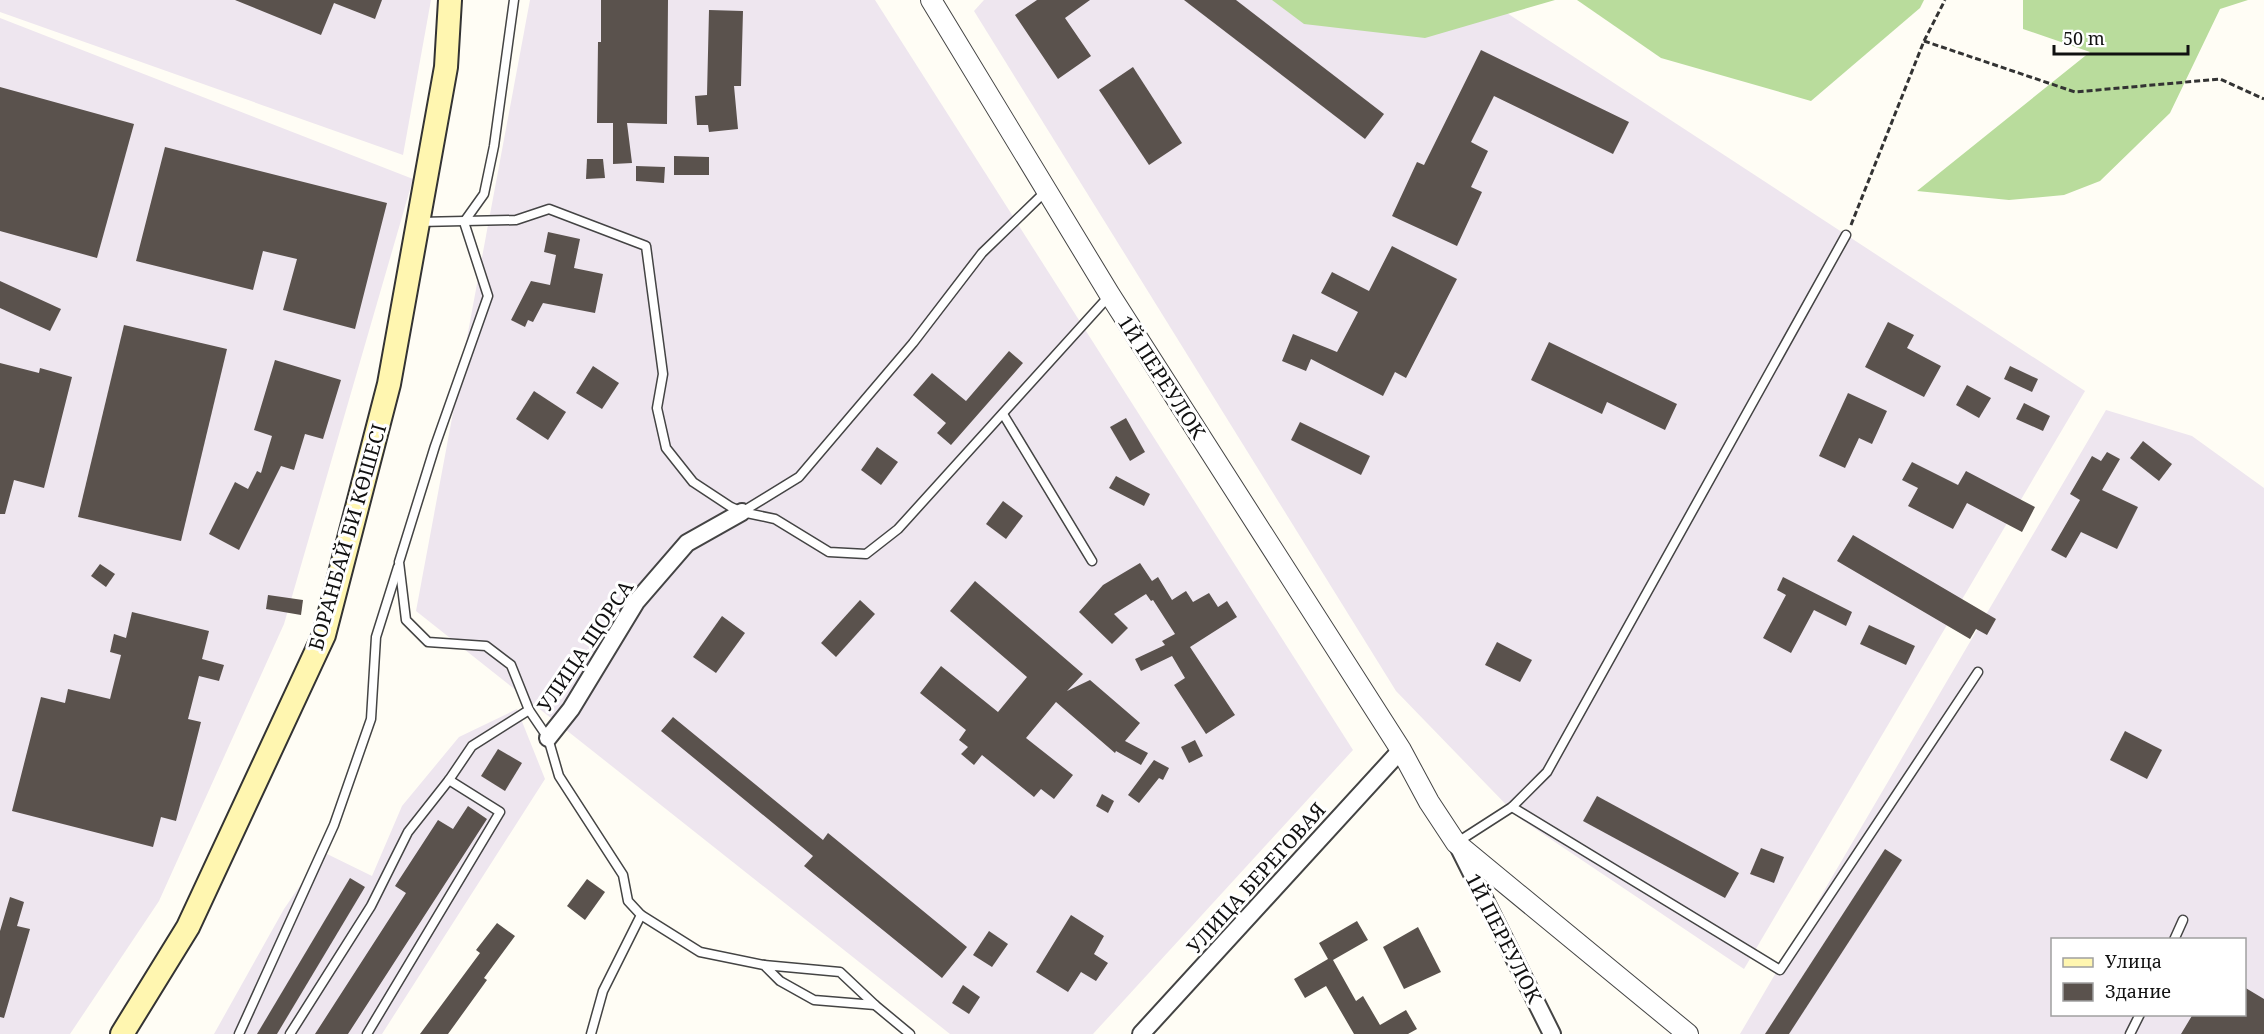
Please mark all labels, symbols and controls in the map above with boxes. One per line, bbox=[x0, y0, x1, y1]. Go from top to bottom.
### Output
scale bar bbox=[2054, 18, 2188, 56]
text: 50 m bbox=[2063, 26, 2105, 50]
street label: 1Й ПЕРЕУЛОК bbox=[1112, 310, 1213, 445]
street label: БОРАНБАЙ БИ КӨШЕСІ bbox=[302, 421, 392, 653]
street label: УЛИЦА ЩОРСА bbox=[531, 574, 640, 717]
street label: УЛИЦА БЕРЕГОВАЯ bbox=[1181, 796, 1331, 960]
street label: 1Й ПЕРЕУЛОК bbox=[1460, 869, 1549, 1008]
legend bbox=[2051, 938, 2246, 1016]
text: Улица bbox=[2105, 949, 2162, 973]
text: Здание bbox=[2105, 979, 2171, 1003]

